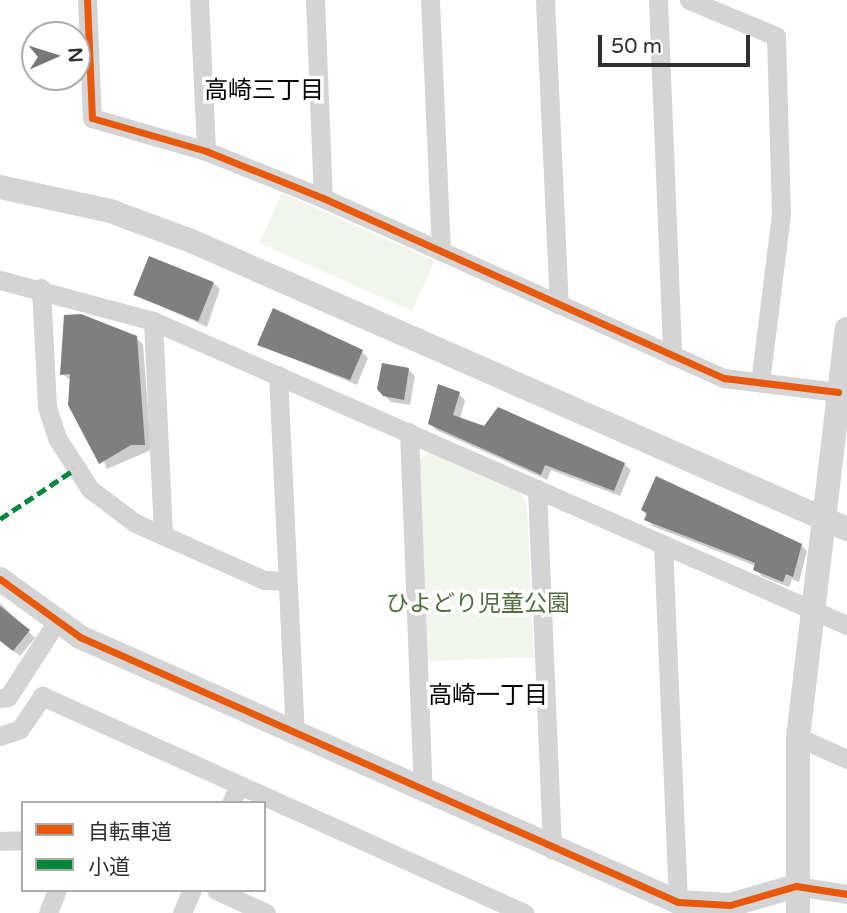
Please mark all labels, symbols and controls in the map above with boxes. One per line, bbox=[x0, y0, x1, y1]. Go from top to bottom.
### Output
north arrow bbox=[21, 21, 91, 91]
scale bar bbox=[602, 21, 754, 65]
text: 50 m bbox=[611, 34, 662, 59]
text: N bbox=[64, 47, 86, 63]
district label: 高崎三丁目 bbox=[204, 77, 324, 105]
park label: ひよどり児童公園 bbox=[386, 590, 570, 618]
district label: 高崎一丁目 bbox=[428, 682, 548, 710]
legend bbox=[21, 801, 266, 892]
text: 自転車道 bbox=[88, 820, 172, 845]
text: 小道 bbox=[88, 855, 130, 880]

